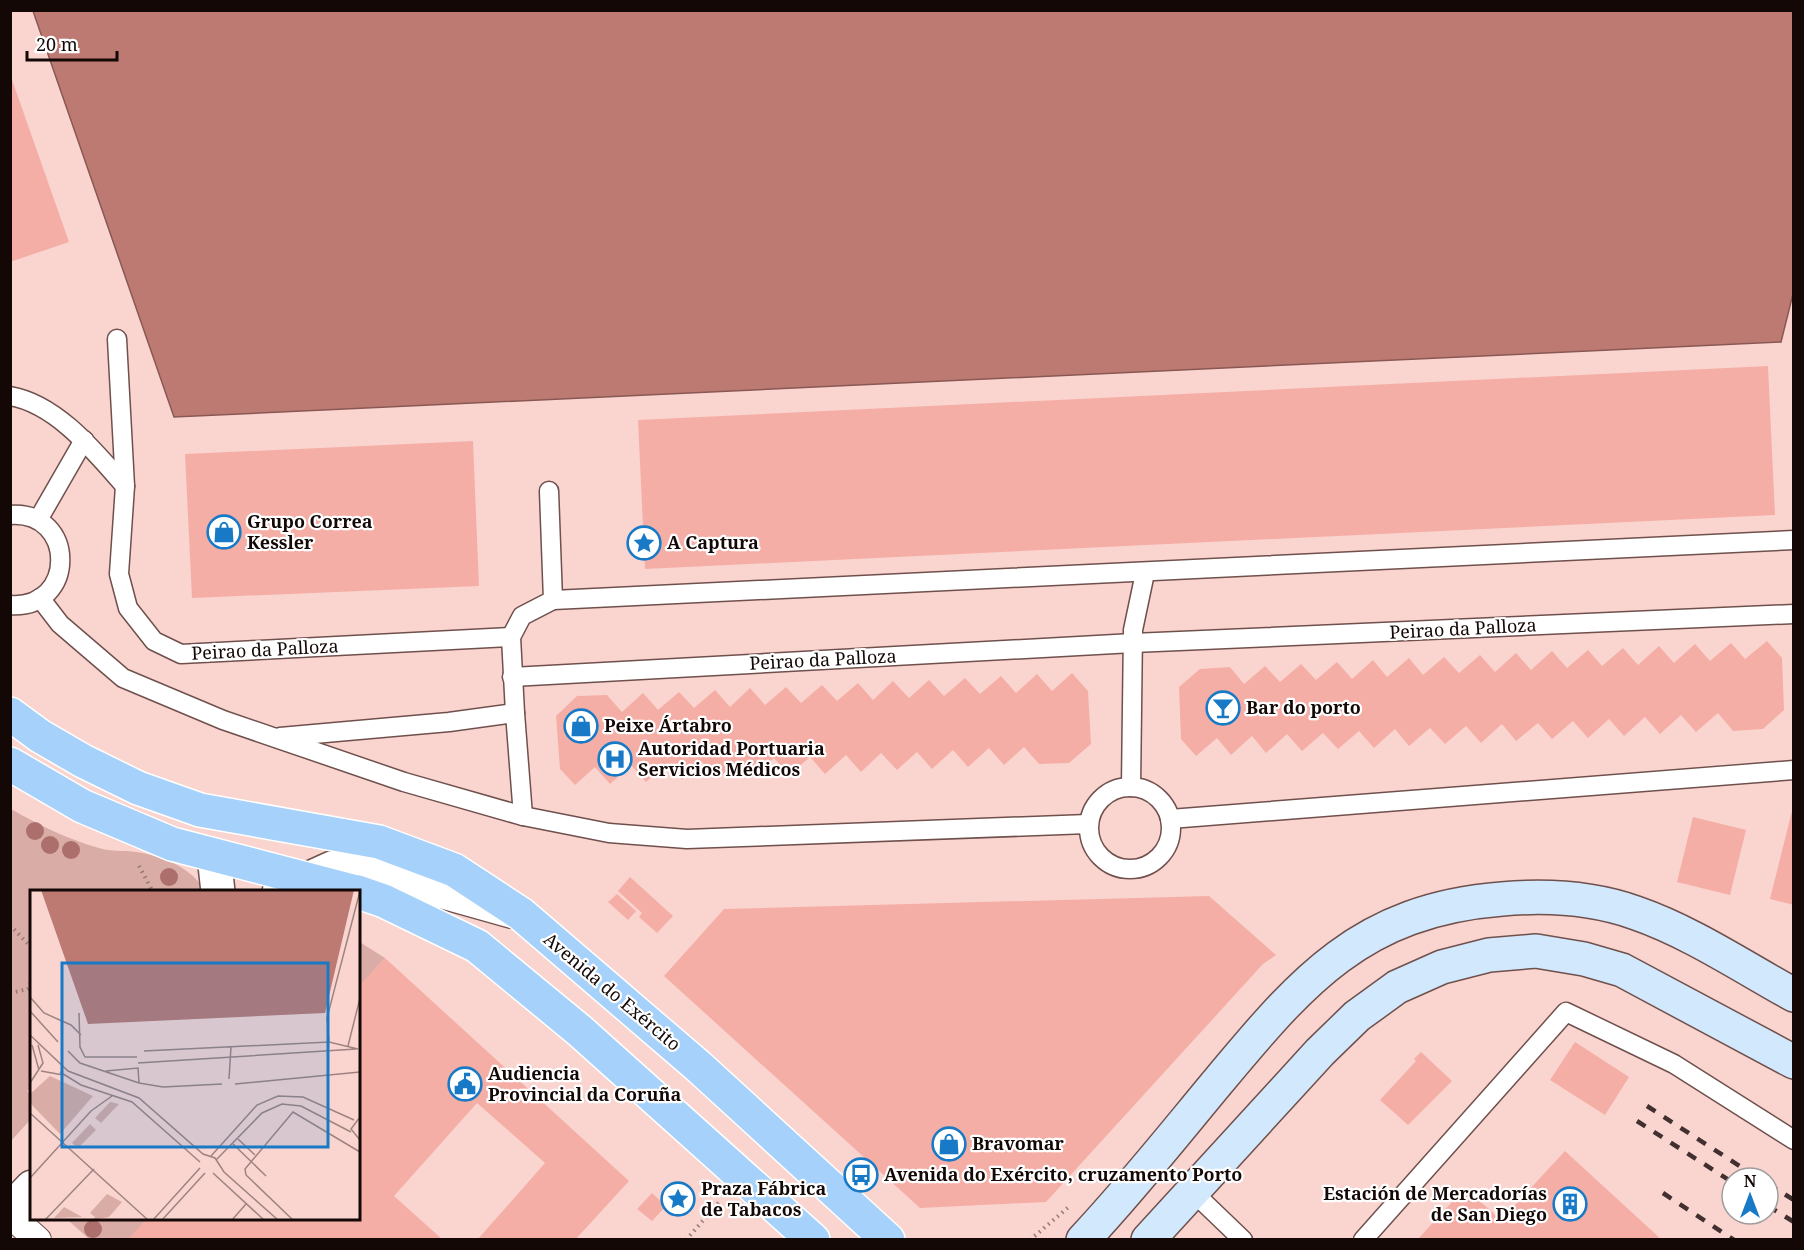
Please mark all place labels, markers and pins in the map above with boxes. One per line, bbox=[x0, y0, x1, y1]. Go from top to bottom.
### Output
place label: Grupo Correa Kessler bbox=[247, 509, 373, 554]
shop icon: Grupo Correa Kessler bbox=[206, 514, 242, 550]
place icon: A Captura bbox=[626, 525, 662, 561]
place label: A Captura bbox=[667, 530, 759, 554]
bar icon: Bar do porto bbox=[1205, 690, 1241, 726]
place label: Bar do porto bbox=[1246, 695, 1361, 719]
shop icon: Peixe Ártabro bbox=[563, 708, 599, 744]
place label: Peixe Ártabro bbox=[604, 713, 732, 737]
place label: Autoridad Portuaria Servicios Médicos bbox=[638, 736, 825, 781]
hospital icon: Autoridad Portuaria Servicios Médicos bbox=[597, 741, 633, 777]
place label: Audiencia Provincial da Coruña bbox=[488, 1061, 682, 1106]
public building icon: Audiencia Provincial da Coruña bbox=[447, 1066, 483, 1102]
shop icon: Bravomar bbox=[931, 1126, 967, 1162]
place label: Bravomar bbox=[972, 1131, 1064, 1155]
bus stop icon: Avenida do Exército, cruzamento Porto bbox=[843, 1157, 879, 1193]
place label: Avenida do Exército, cruzamento Porto bbox=[884, 1162, 1242, 1186]
place label: Praza Fábrica de Tabacos bbox=[701, 1176, 827, 1221]
place icon: Praza Fábrica de Tabacos bbox=[660, 1181, 696, 1217]
place label: Estación de Mercadorías de San Diego bbox=[1323, 1181, 1547, 1226]
building icon: Estación de Mercadorías de San Diego bbox=[1552, 1186, 1588, 1222]

